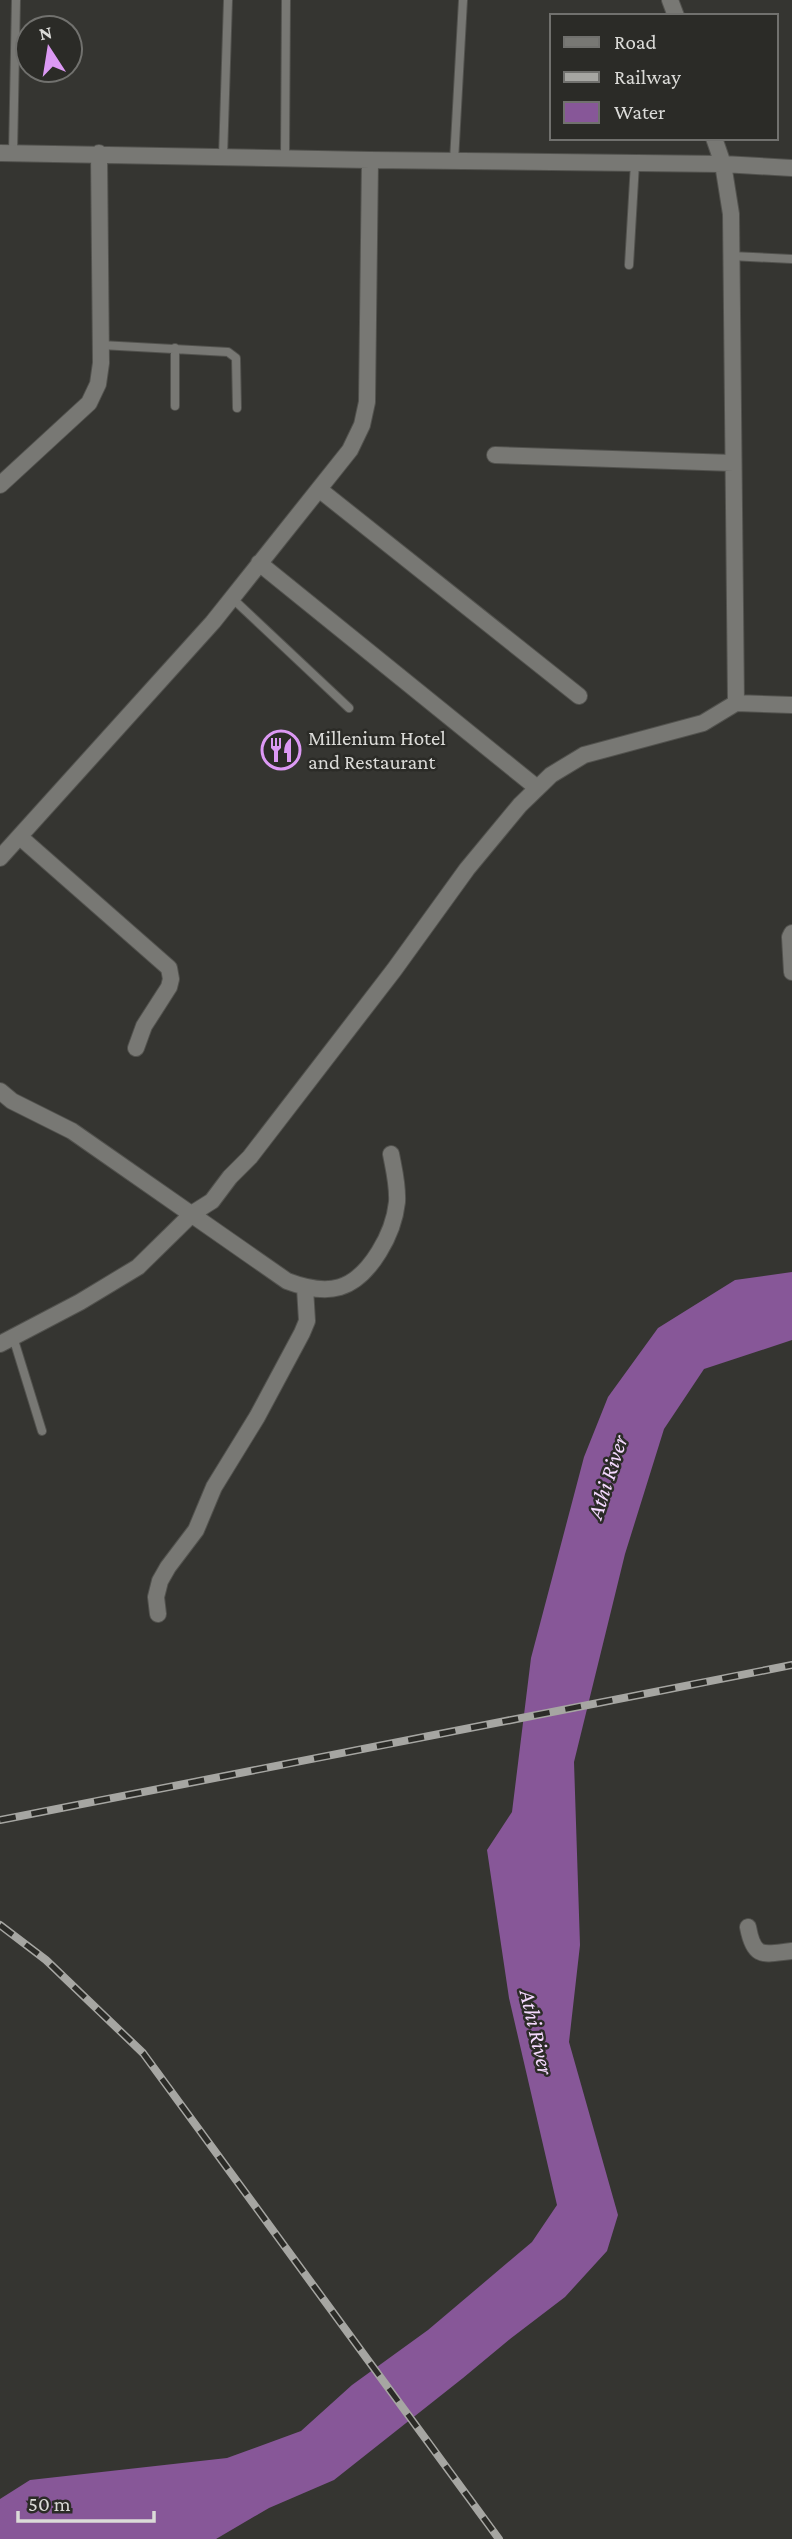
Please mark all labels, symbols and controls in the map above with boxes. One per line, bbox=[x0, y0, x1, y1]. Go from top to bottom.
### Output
north arrow bbox=[14, 14, 84, 84]
legend bbox=[550, 14, 778, 140]
text: N bbox=[37, 21, 54, 44]
text: Road bbox=[614, 30, 657, 54]
text: Railway bbox=[614, 65, 681, 89]
text: Water bbox=[614, 100, 666, 124]
place label: Millenium Hotel and Restaurant bbox=[308, 726, 446, 774]
restaurant icon: Millenium Hotel and Restaurant bbox=[260, 729, 302, 771]
water label: Athi River bbox=[581, 1431, 633, 1523]
water label: Athi River bbox=[514, 1986, 560, 2078]
scale bar bbox=[18, 2480, 154, 2524]
text: 50 m bbox=[28, 2492, 71, 2516]

